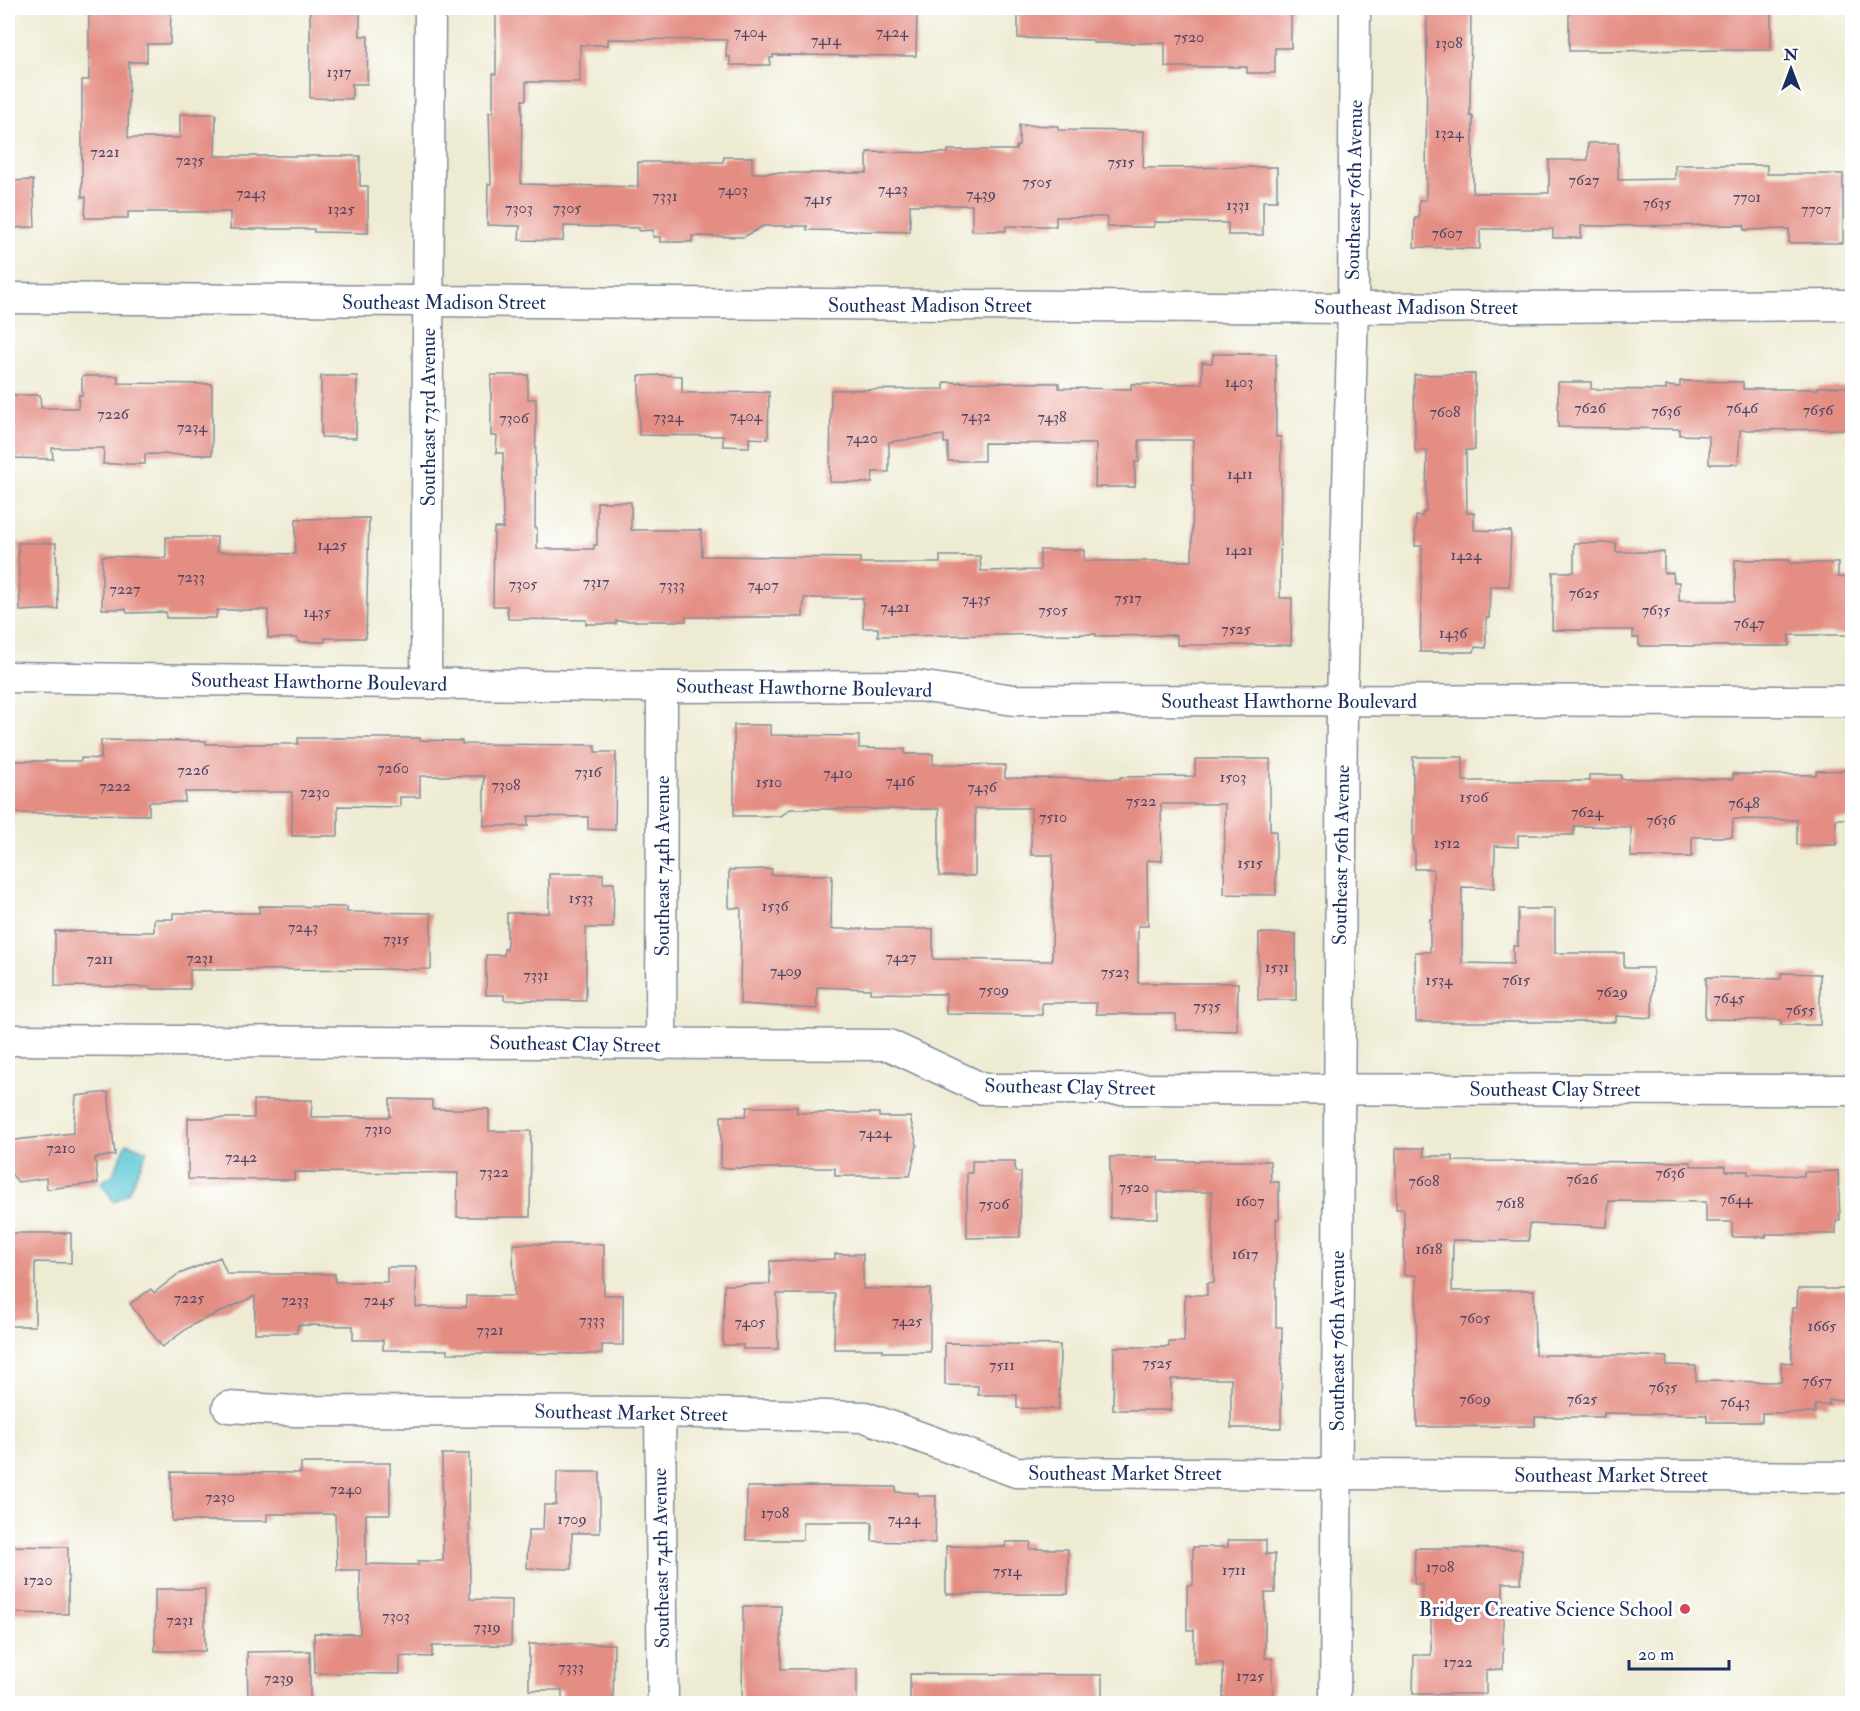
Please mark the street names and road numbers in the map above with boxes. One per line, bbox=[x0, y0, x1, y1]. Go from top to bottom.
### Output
street label: Southeast 76th Avenue bbox=[1340, 100, 1368, 280]
street label: Southeast Madison Street bbox=[342, 290, 546, 315]
street label: Southeast Madison Street bbox=[828, 293, 1032, 318]
street label: Southeast Madison Street bbox=[1314, 295, 1518, 320]
street label: Southeast 73rd Avenue bbox=[416, 328, 441, 506]
street label: Southeast Hawthorne Boulevard bbox=[191, 667, 447, 697]
street label: Southeast Hawthorne Boulevard bbox=[676, 673, 932, 703]
street label: Southeast Hawthorne Boulevard bbox=[1161, 689, 1417, 714]
street label: Southeast 76th Avenue bbox=[1327, 765, 1355, 945]
street label: Southeast 74th Avenue bbox=[650, 776, 675, 956]
street label: Southeast Clay Street bbox=[489, 1030, 661, 1058]
street label: Southeast Clay Street bbox=[984, 1073, 1156, 1101]
street label: Southeast Clay Street bbox=[1469, 1077, 1641, 1102]
street label: Southeast 76th Avenue bbox=[1325, 1251, 1350, 1431]
street label: Southeast Market Street bbox=[534, 1399, 728, 1427]
street label: Southeast Market Street bbox=[1028, 1461, 1222, 1486]
street label: Southeast Market Street bbox=[1514, 1463, 1708, 1488]
street label: Southeast 74th Avenue bbox=[647, 1467, 675, 1649]

